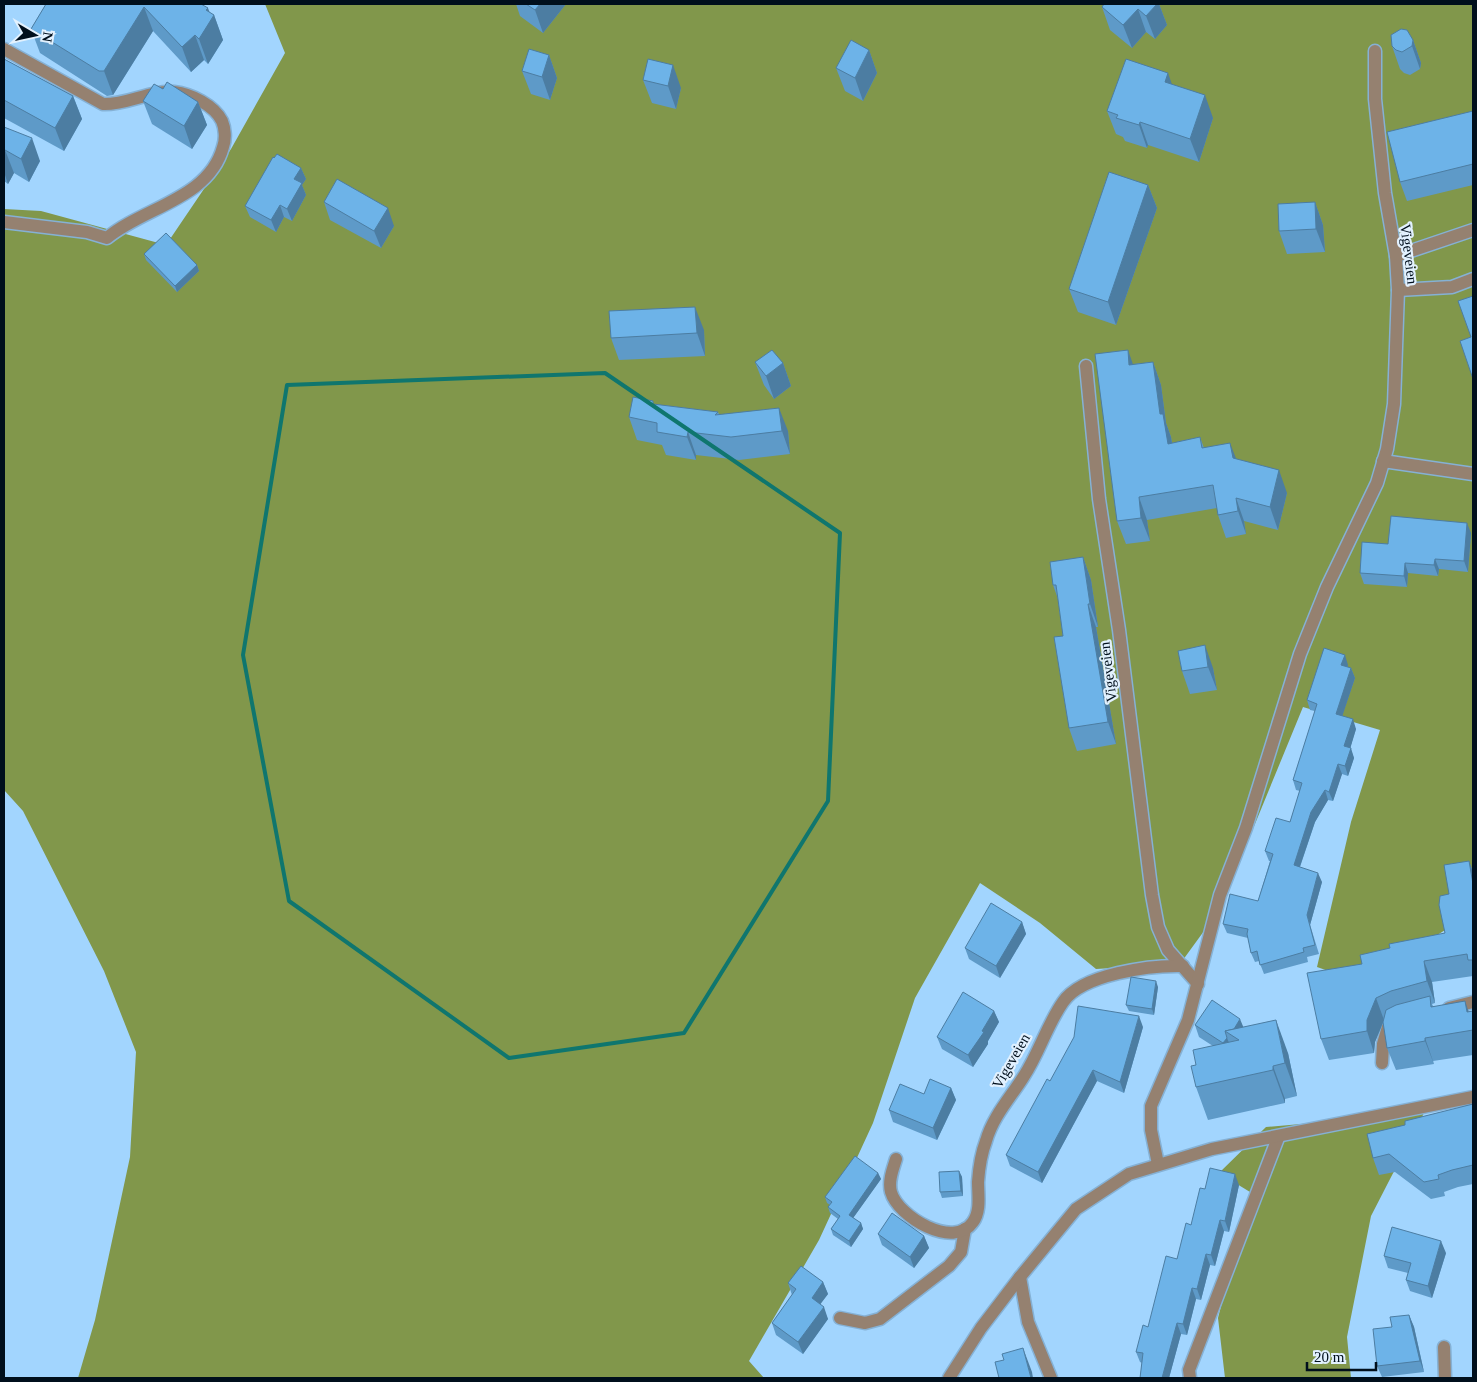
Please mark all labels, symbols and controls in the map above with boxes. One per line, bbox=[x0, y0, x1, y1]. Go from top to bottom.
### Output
north arrow bbox=[10, 10, 60, 60]
text: N bbox=[39, 31, 56, 43]
street label: Vigeveien bbox=[1397, 223, 1421, 286]
street label: Vigeveien bbox=[1096, 640, 1120, 703]
street label: Vigeveien bbox=[989, 1030, 1033, 1091]
scale bar bbox=[1307, 1340, 1376, 1372]
text: 20 m bbox=[1314, 1349, 1345, 1365]

